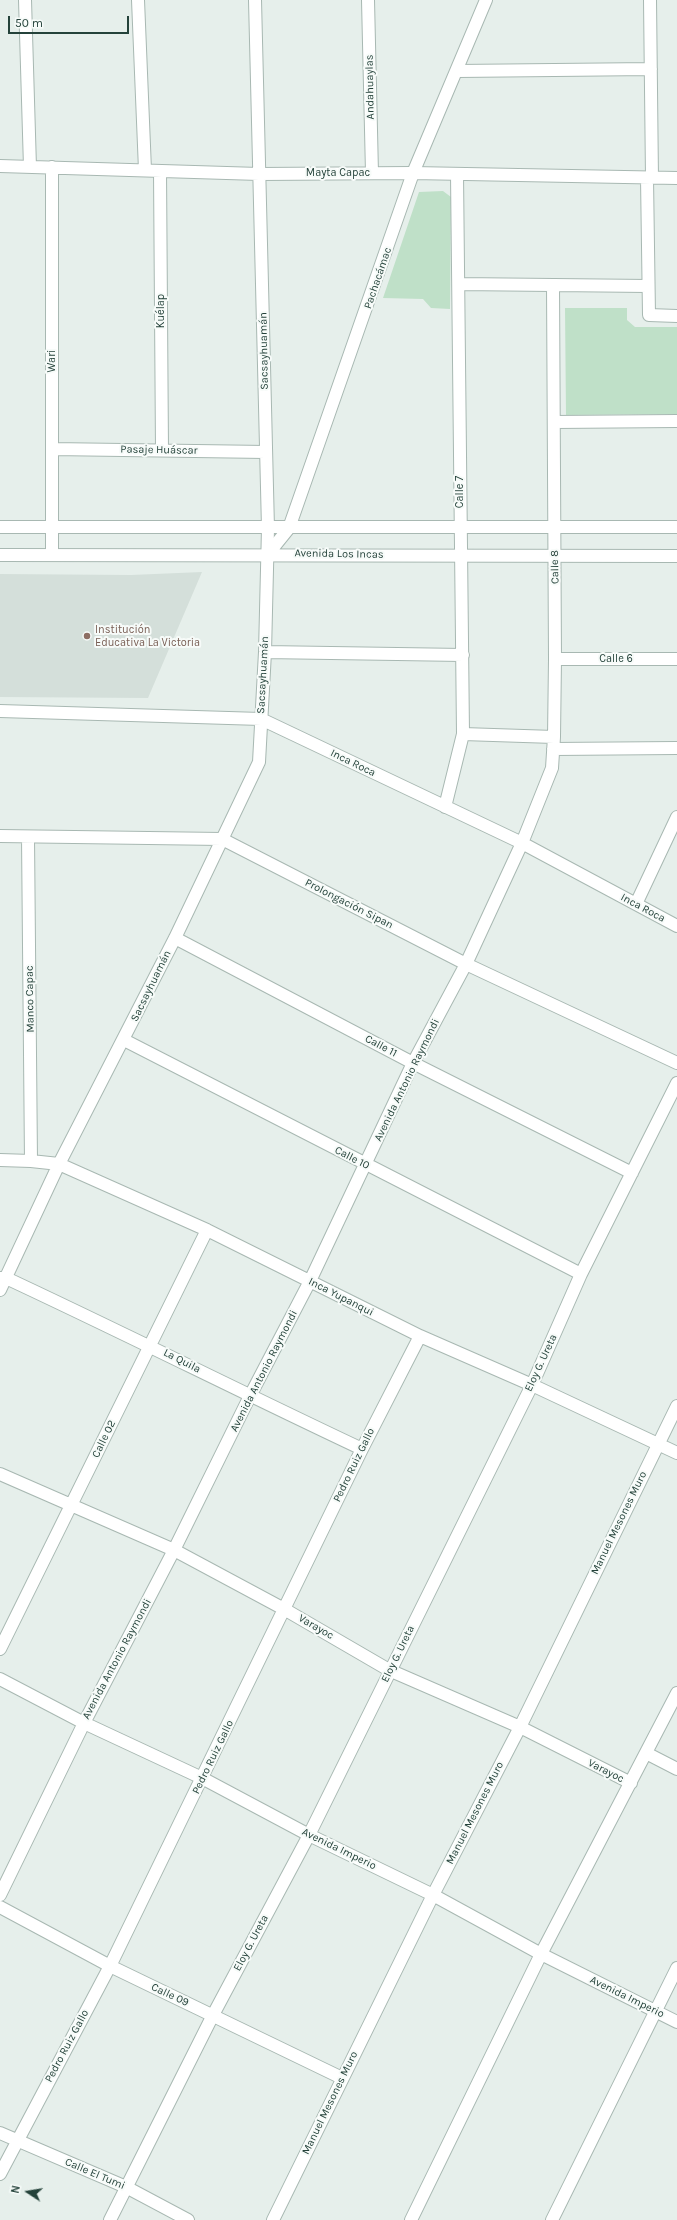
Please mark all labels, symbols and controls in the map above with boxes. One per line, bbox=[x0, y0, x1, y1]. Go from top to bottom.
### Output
scale bar bbox=[10, 8, 131, 34]
text: 50 m bbox=[15, 16, 43, 30]
street label: Andahuaylas bbox=[363, 54, 377, 120]
street label: Mayta Capac bbox=[306, 166, 370, 180]
street label: Pachacámac bbox=[361, 245, 395, 311]
street label: Kuélap bbox=[154, 294, 168, 328]
street label: Sacsayhuamán bbox=[257, 312, 271, 390]
street label: Wari bbox=[45, 350, 59, 372]
street label: Pasaje Huáscar bbox=[120, 443, 198, 457]
street label: Calle 7 bbox=[453, 476, 467, 508]
street label: Avenida Los Incas bbox=[294, 547, 384, 561]
street label: Calle 8 bbox=[548, 550, 562, 584]
place label: Institución Educativa La Victoria bbox=[95, 623, 200, 649]
marker: Institución Educativa La Victoria bbox=[82, 631, 92, 641]
street label: Sacsayhuamán bbox=[254, 636, 272, 714]
street label: Calle 6 bbox=[599, 652, 633, 666]
street label: Inca Roca bbox=[328, 746, 378, 780]
street label: Prolongación Sipan bbox=[303, 876, 395, 932]
street label: Inca Roca bbox=[618, 891, 668, 925]
street label: Sacsayhuamán bbox=[128, 948, 174, 1024]
street label: Manco Capac bbox=[23, 965, 37, 1033]
street label: Avenida Antonio Raymondi bbox=[372, 1017, 442, 1143]
street label: Calle 11 bbox=[363, 1032, 399, 1060]
street label: Calle 10 bbox=[332, 1144, 372, 1172]
street label: Inca Yupanqui bbox=[306, 1275, 376, 1319]
street label: Avenida Antonio Raymondi bbox=[228, 1308, 300, 1434]
street label: Eloy G. Ureta bbox=[522, 1332, 560, 1394]
street label: La Quila bbox=[161, 1346, 203, 1376]
street label: Calle 02 bbox=[89, 1418, 119, 1460]
street label: Pedro Ruiz Gallo bbox=[330, 1426, 378, 1504]
street label: Manuel Mesones Muro bbox=[588, 1469, 650, 1577]
street label: Avenida Antonio Raymondi bbox=[80, 1596, 154, 1722]
street label: Varayoc bbox=[296, 1612, 336, 1642]
street label: Eloy G. Ureta bbox=[379, 1623, 417, 1685]
street label: Pedro Ruiz Gallo bbox=[189, 1718, 237, 1796]
street label: Varayoc bbox=[586, 1756, 626, 1786]
street label: Manuel Mesones Muro bbox=[443, 1759, 507, 1867]
street label: Avenida Imperio bbox=[300, 1825, 378, 1873]
street label: Eloy G. Ureta bbox=[231, 1913, 271, 1973]
street label: Avenida Imperio bbox=[588, 1973, 666, 2021]
street label: Calle 09 bbox=[149, 1981, 191, 2009]
street label: Pedro Ruiz Gallo bbox=[42, 2007, 92, 2085]
street label: Manuel Mesones Muro bbox=[299, 2049, 361, 2157]
street label: Calle El Tumi bbox=[63, 2155, 127, 2193]
north arrow bbox=[8, 2172, 48, 2212]
text: N bbox=[9, 2184, 23, 2195]

